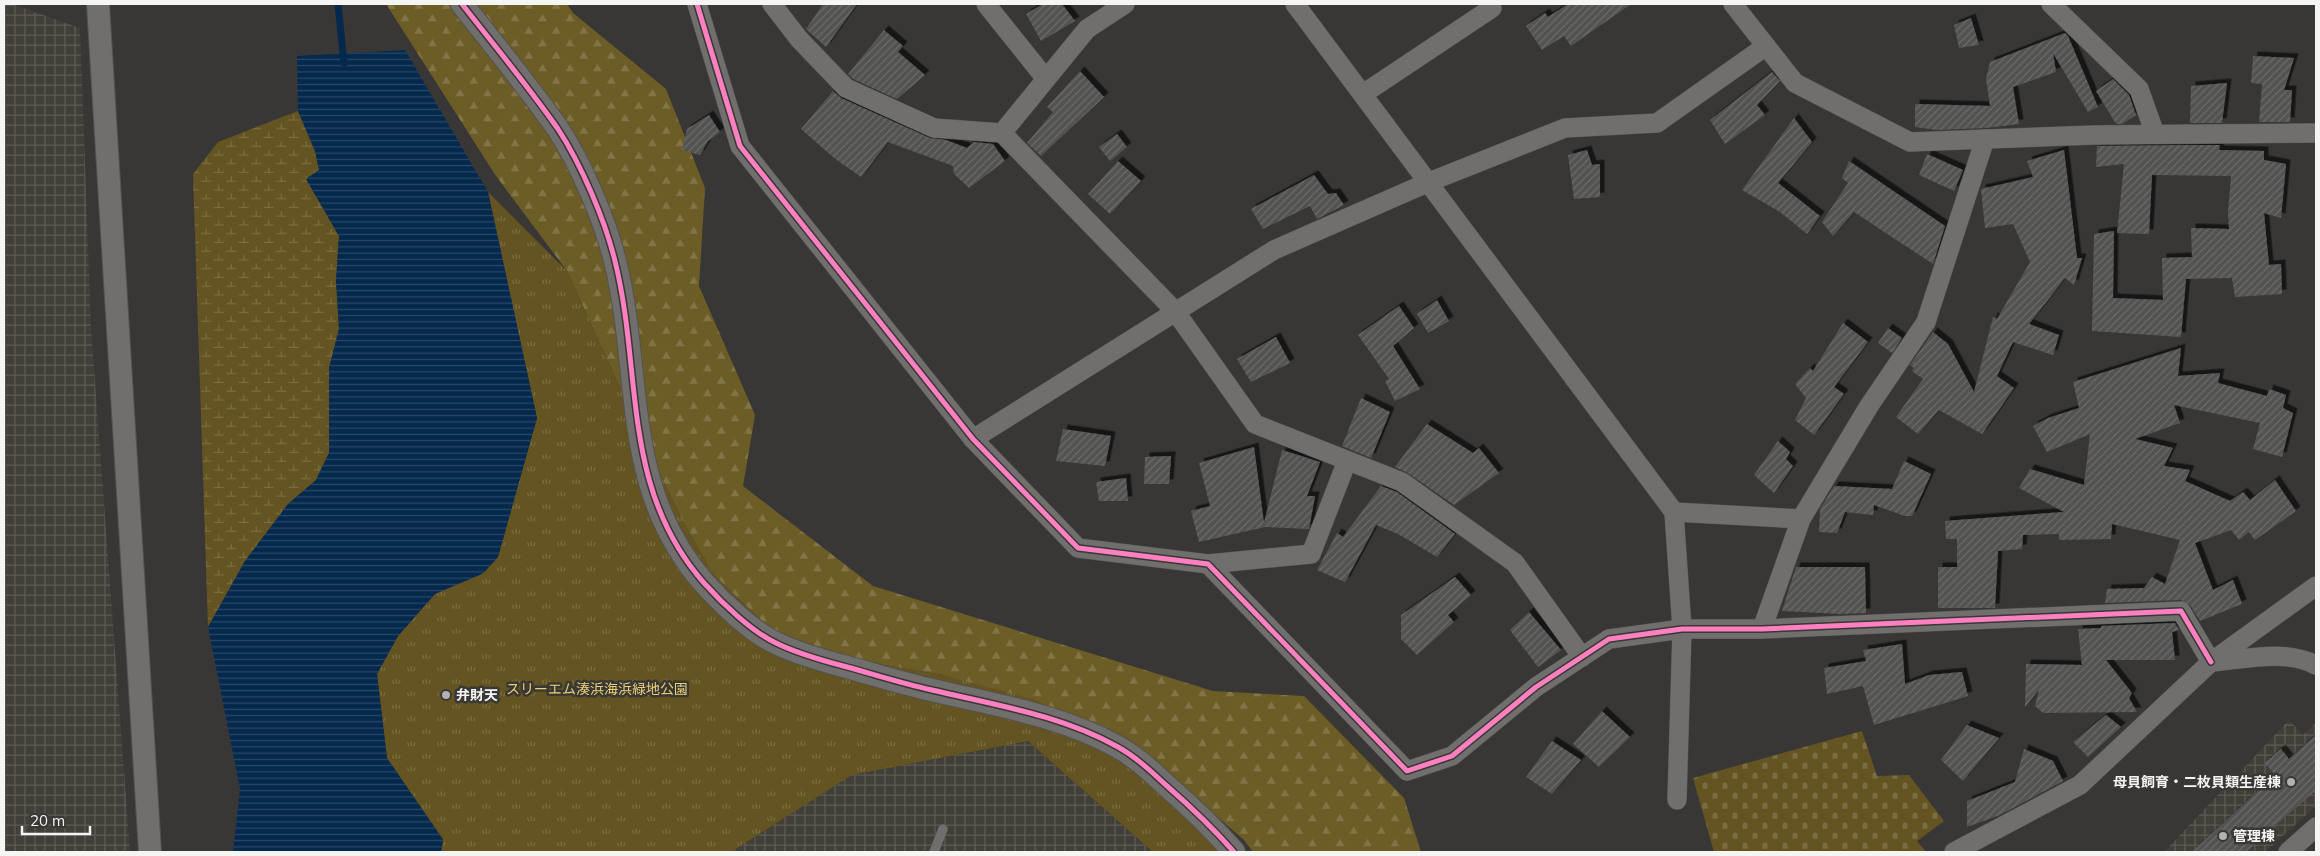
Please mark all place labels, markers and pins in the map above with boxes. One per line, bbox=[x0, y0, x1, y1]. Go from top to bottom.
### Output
place label: 弁財天 bbox=[456, 686, 498, 704]
marker: 弁財天 bbox=[440, 689, 452, 701]
place label: 母貝飼育・二枚貝類生産棟 bbox=[2113, 773, 2281, 791]
marker: 母貝飼育・二枚貝類生産棟 bbox=[2285, 776, 2297, 788]
place label: 管理棟 bbox=[2233, 827, 2275, 845]
marker: 管理棟 bbox=[2217, 830, 2229, 842]

